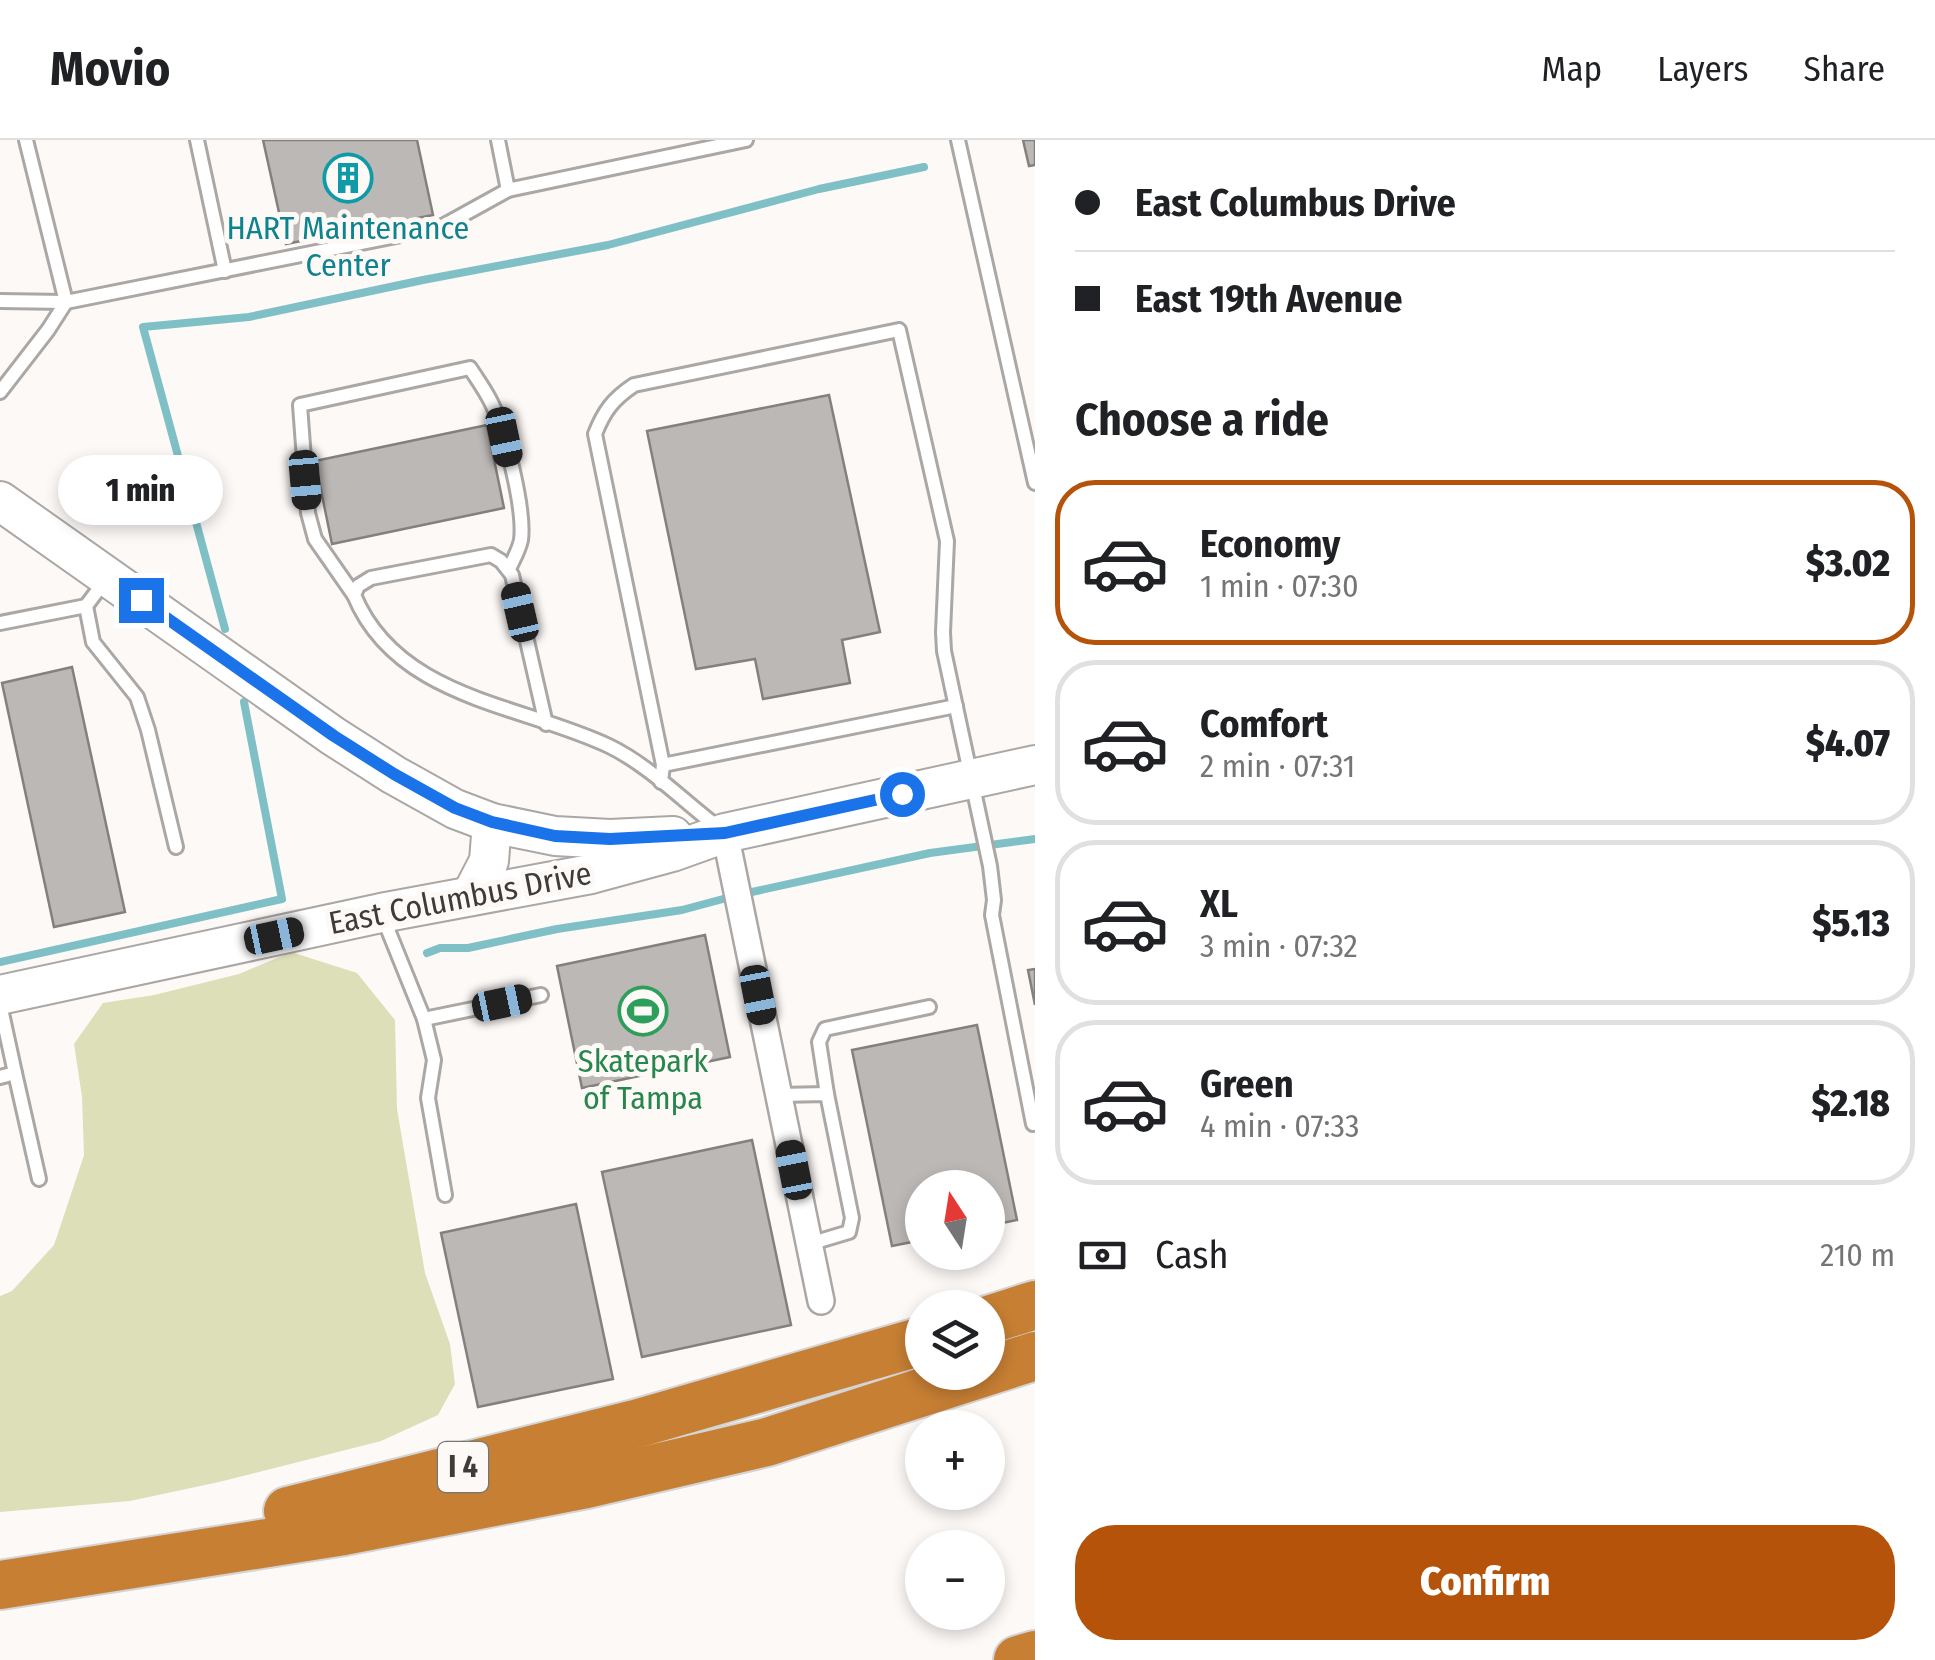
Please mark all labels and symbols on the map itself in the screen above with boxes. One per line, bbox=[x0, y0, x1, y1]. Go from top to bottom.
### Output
building icon: HART Maintenance Center bbox=[322, 152, 374, 204]
place label: HART Maintenance Center bbox=[227, 209, 469, 284]
car bbox=[483, 405, 525, 469]
car bbox=[287, 449, 323, 511]
callout: 1 min bbox=[58, 455, 224, 525]
route end bbox=[119, 578, 164, 623]
car bbox=[499, 579, 541, 645]
route start bbox=[880, 772, 925, 817]
street label: East Columbus Drive bbox=[325, 854, 595, 942]
car bbox=[242, 915, 306, 957]
car bbox=[738, 963, 778, 1027]
car bbox=[470, 982, 534, 1024]
sports icon: Skatepark of Tampa bbox=[617, 985, 669, 1037]
place label: Skatepark of Tampa bbox=[578, 1042, 708, 1117]
car bbox=[774, 1138, 814, 1202]
north arrow bbox=[905, 1170, 1005, 1270]
road number: I 4 bbox=[438, 1442, 488, 1492]

